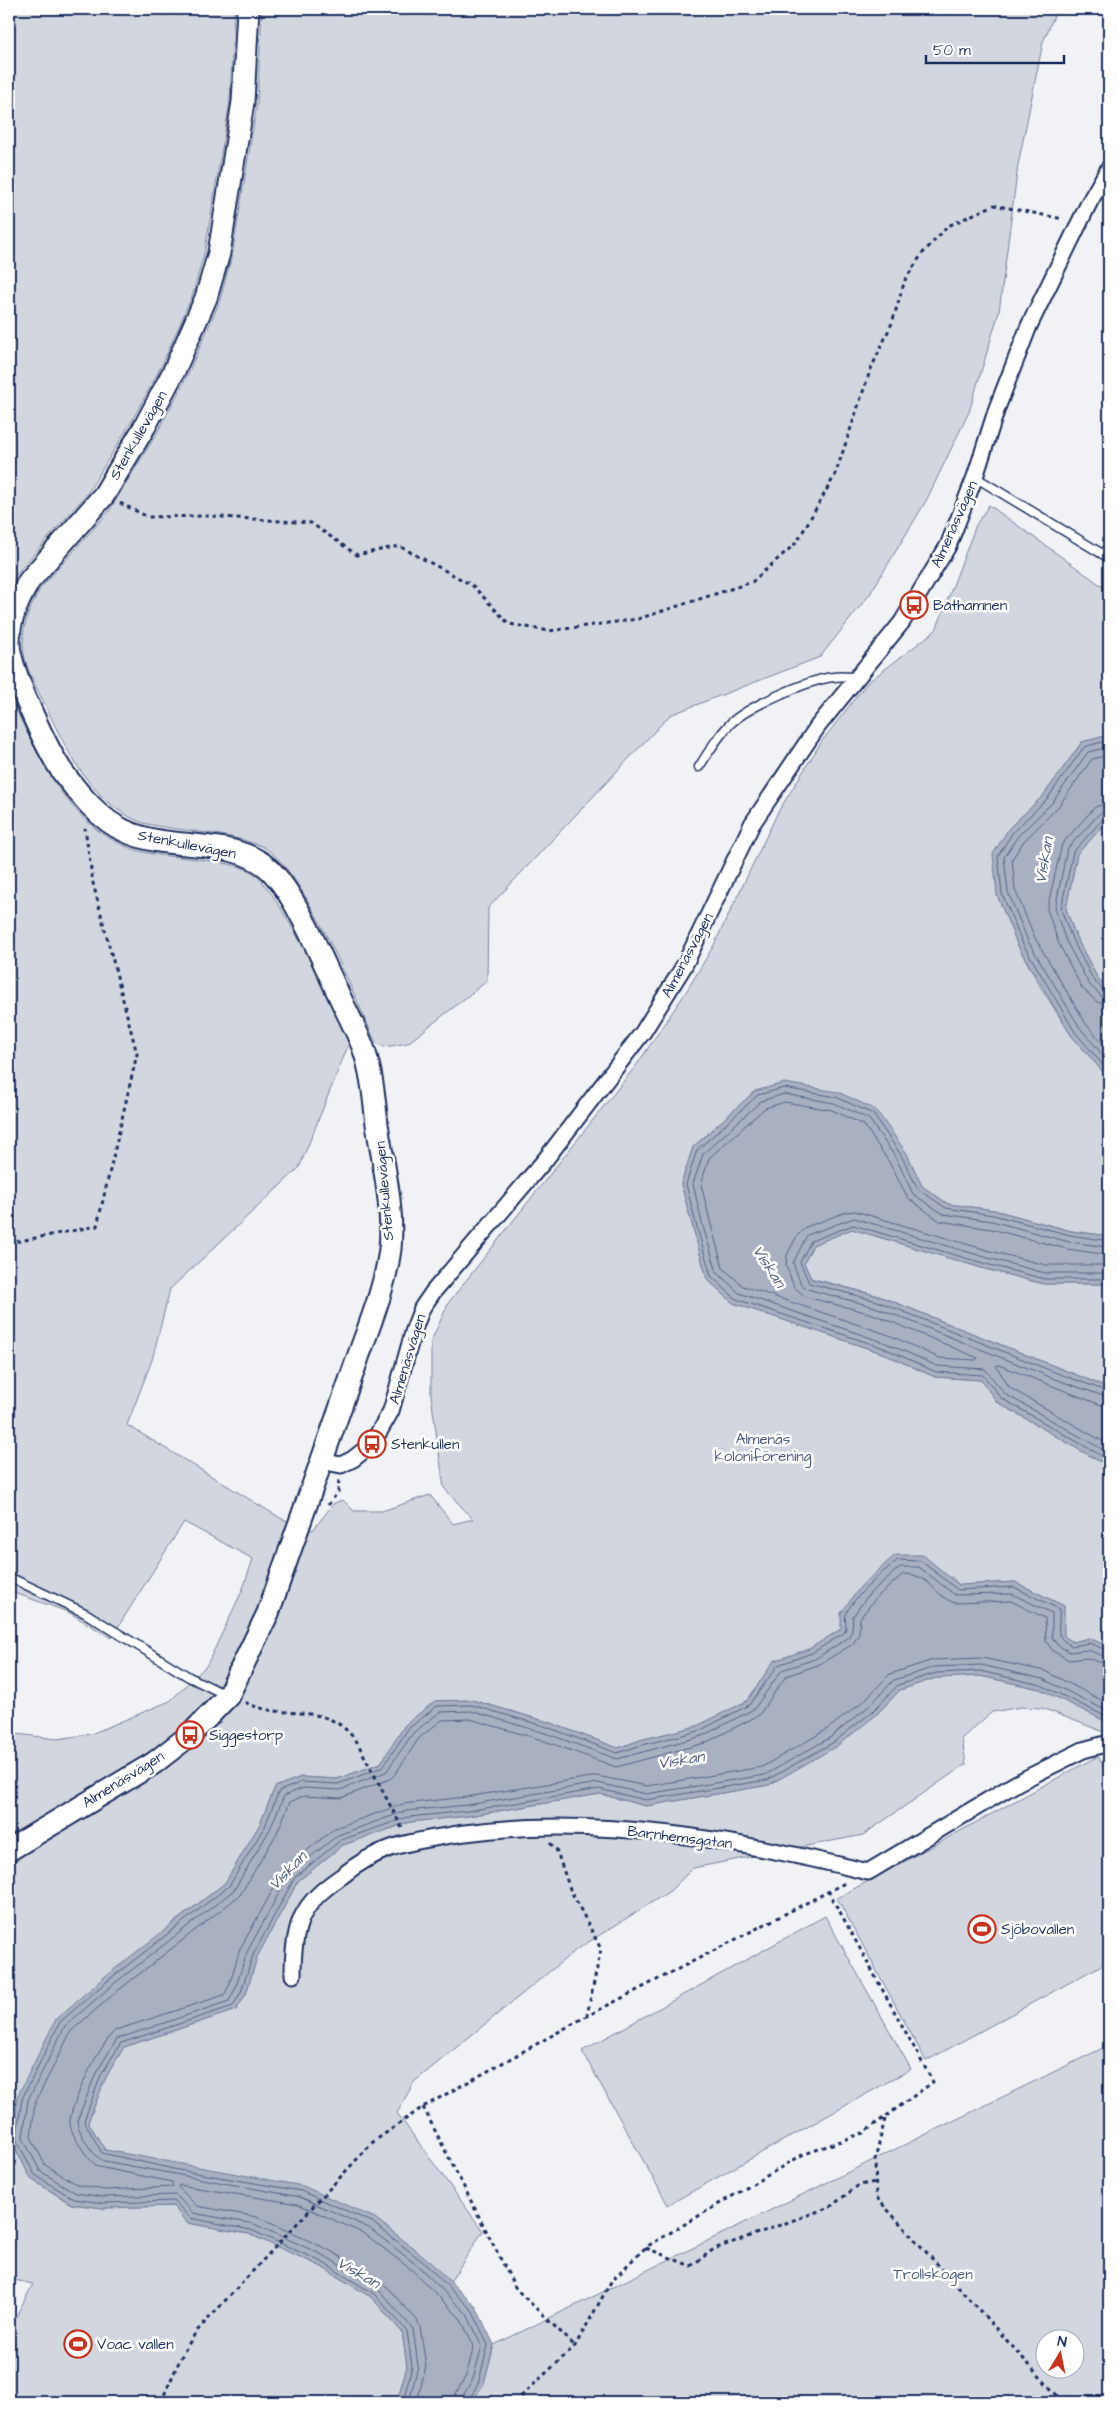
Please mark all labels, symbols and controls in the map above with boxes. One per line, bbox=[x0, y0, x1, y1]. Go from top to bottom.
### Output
scale bar bbox=[926, 32, 1063, 64]
text: 50 m bbox=[933, 40, 971, 61]
street label: Stenkullevägen bbox=[104, 386, 174, 484]
street label: Almenäsvägen bbox=[926, 477, 984, 571]
bus stop icon: Båthamnen bbox=[899, 590, 929, 620]
place label: Båthamnen bbox=[933, 595, 1008, 616]
street label: Stenkullevägen bbox=[136, 825, 238, 865]
water label: Viskan bbox=[1029, 833, 1059, 885]
street label: Almenäsvägen bbox=[656, 909, 720, 1002]
street label: Stenkullevägen bbox=[370, 1140, 400, 1242]
water label: Viskan bbox=[747, 1241, 792, 1294]
street label: Almenäsvägen bbox=[384, 1311, 432, 1407]
bus stop icon: Stenkullen bbox=[357, 1429, 387, 1459]
park label: Almenäs koloniförening bbox=[715, 1429, 812, 1468]
place label: Stenkullen bbox=[391, 1434, 460, 1455]
bus stop icon: Siggestorp bbox=[175, 1720, 205, 1750]
place label: Siggestorp bbox=[209, 1725, 283, 1747]
water label: Viskan bbox=[656, 1745, 708, 1774]
street label: Almenäsvägen bbox=[78, 1746, 169, 1814]
street label: Barnhemsgatan bbox=[626, 1821, 734, 1855]
water label: Viskan bbox=[264, 1845, 313, 1895]
sports icon: Sjöbovallen bbox=[967, 1914, 997, 1944]
place label: Sjöbovallen bbox=[1001, 1919, 1075, 1940]
water label: Viskan bbox=[333, 2252, 386, 2295]
park label: Trollskogen bbox=[893, 2264, 973, 2286]
north arrow bbox=[1036, 2328, 1086, 2378]
sports icon: Voac vallen bbox=[63, 2329, 93, 2359]
text: N bbox=[1056, 2332, 1068, 2353]
place label: Voac vallen bbox=[97, 2334, 174, 2355]

